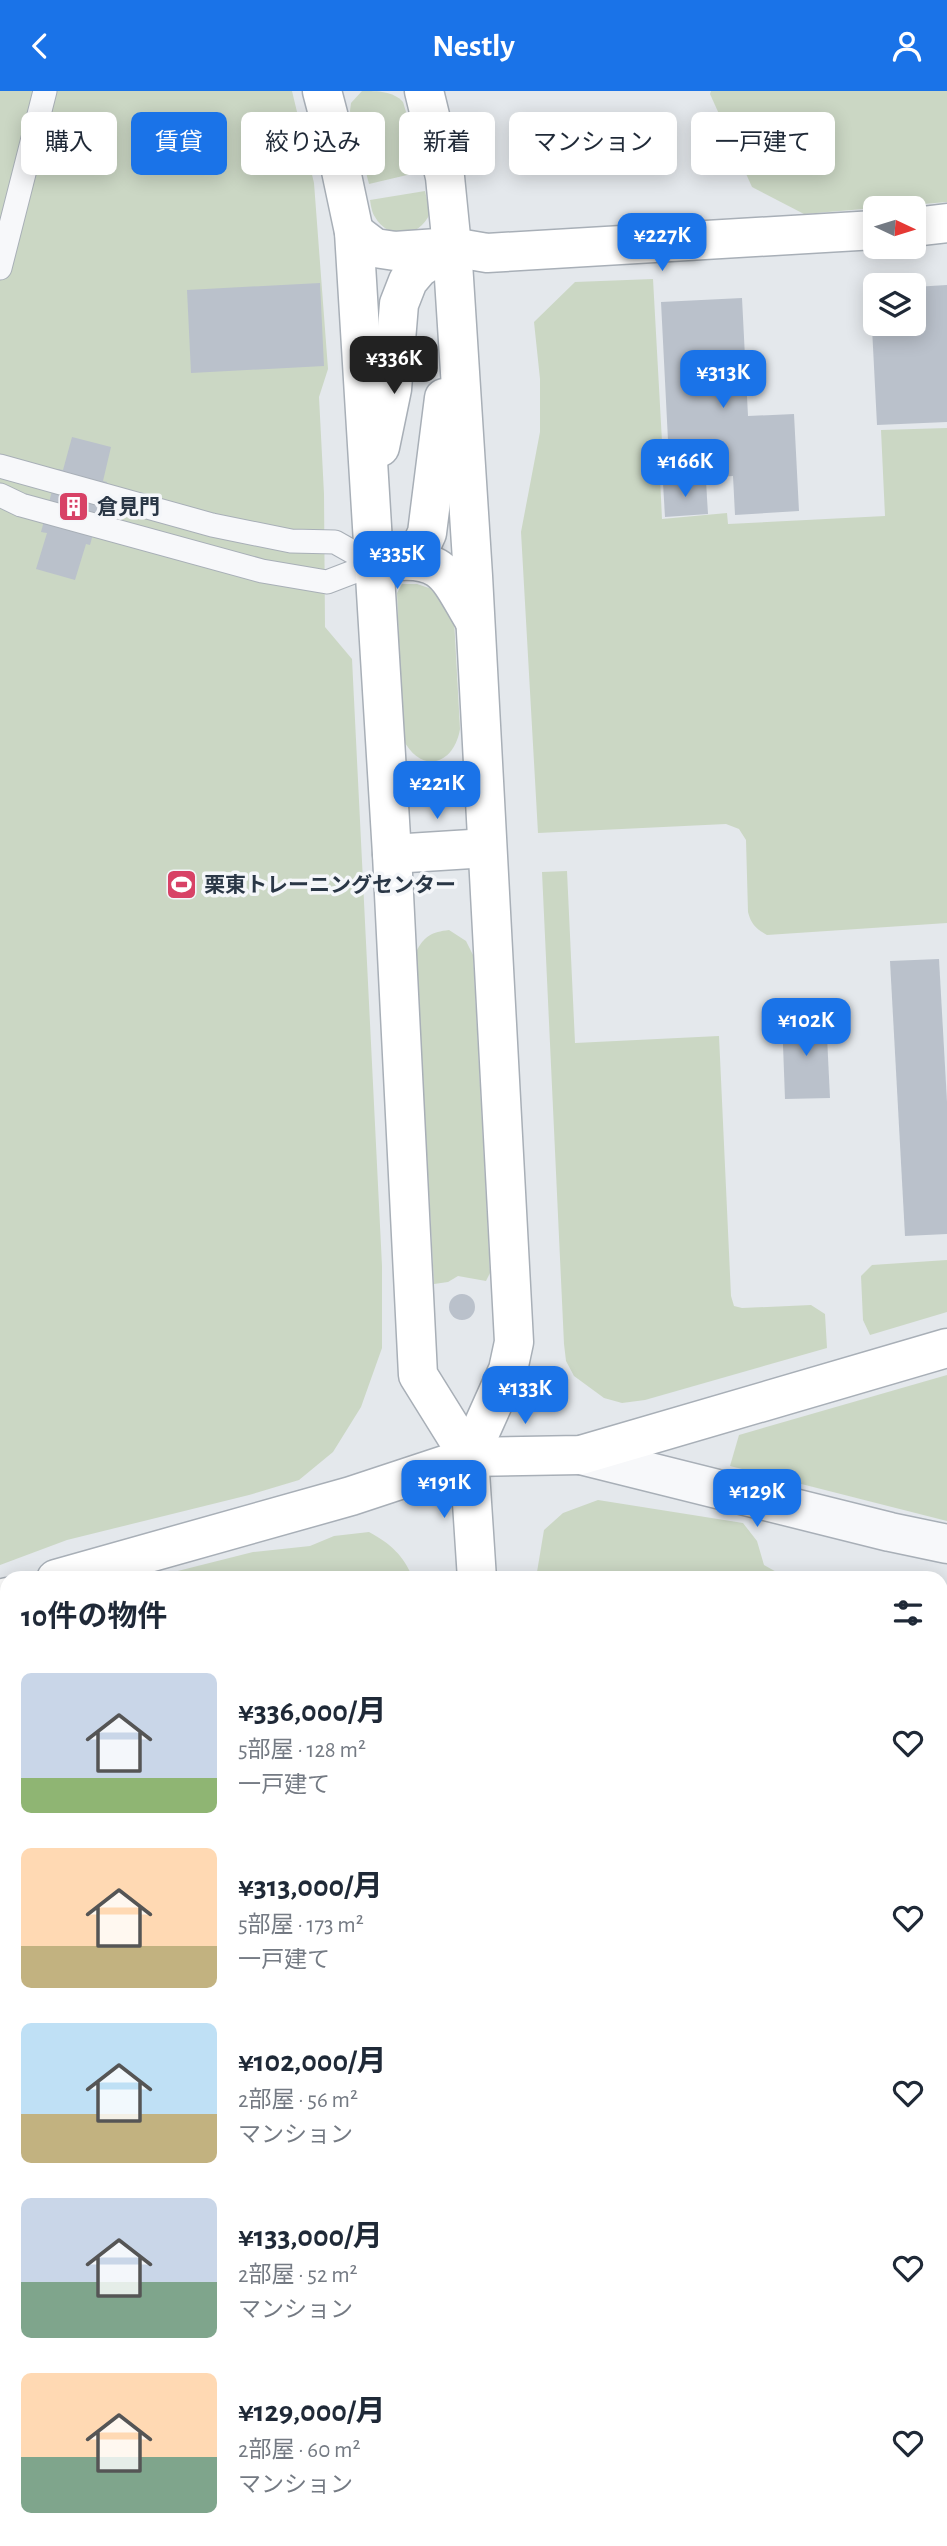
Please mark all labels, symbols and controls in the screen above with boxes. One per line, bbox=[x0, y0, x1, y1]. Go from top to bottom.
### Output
icon: back bbox=[21, 27, 59, 65]
icon: person bbox=[888, 27, 926, 65]
text: Nestly bbox=[432, 30, 515, 62]
chip: 購入 bbox=[21, 112, 117, 175]
chip: 賃貸 bbox=[131, 112, 227, 175]
chip: 絞り込み bbox=[241, 112, 385, 175]
chip: 新着 bbox=[399, 112, 495, 175]
chip: マンション bbox=[509, 112, 677, 175]
chip: 一戸建て bbox=[691, 112, 835, 175]
north arrow bbox=[863, 196, 926, 259]
map controls bbox=[863, 196, 926, 336]
pin: ¥227K bbox=[613, 213, 711, 273]
text: ¥227K bbox=[633, 224, 691, 247]
button: layers bbox=[863, 273, 926, 336]
pin: ¥336K bbox=[345, 337, 443, 396]
text: ¥336K bbox=[366, 347, 422, 370]
pin: ¥313K bbox=[674, 351, 772, 410]
text: ¥313K bbox=[696, 361, 750, 384]
pin: ¥166K bbox=[636, 439, 734, 499]
text: ¥166K bbox=[657, 450, 713, 473]
building icon: 倉見門 bbox=[57, 490, 91, 524]
place label: 倉見門 bbox=[97, 496, 160, 518]
pin: ¥335K bbox=[348, 531, 446, 591]
text: ¥335K bbox=[369, 542, 425, 565]
pin: ¥221K bbox=[388, 761, 486, 821]
text: ¥221K bbox=[409, 772, 465, 795]
sports icon: 栗東トレーニングセンター bbox=[164, 868, 198, 902]
place label: 栗東トレーニングセンター bbox=[204, 874, 456, 896]
pin: ¥102K bbox=[757, 999, 855, 1058]
text: ¥102K bbox=[778, 1009, 834, 1032]
pin: ¥133K bbox=[476, 1367, 574, 1426]
text: ¥133K bbox=[498, 1377, 552, 1400]
pin: ¥191K bbox=[395, 1461, 493, 1520]
pin: ¥129K bbox=[708, 1469, 806, 1529]
text: ¥191K bbox=[417, 1471, 471, 1494]
text: ¥129K bbox=[729, 1480, 785, 1503]
icon: filters bbox=[889, 1594, 927, 1632]
text: 10件の物件 bbox=[21, 1602, 167, 1632]
text: ¥336,000/月 bbox=[238, 1697, 386, 1727]
icon: home bbox=[77, 1701, 161, 1785]
icon: heart bbox=[889, 1724, 927, 1762]
text: 5部屋 · 128 m² bbox=[238, 1739, 366, 1762]
text: 一戸建て bbox=[238, 1774, 330, 1797]
text: ¥313,000/月 bbox=[238, 1872, 383, 1902]
icon: home bbox=[77, 1876, 161, 1960]
icon: heart bbox=[889, 1899, 927, 1937]
text: 5部屋 · 173 m² bbox=[238, 1914, 364, 1937]
text: 一戸建て bbox=[238, 1949, 330, 1972]
text: ¥102,000/月 bbox=[238, 2047, 387, 2077]
icon: home bbox=[77, 2051, 161, 2135]
icon: heart bbox=[889, 2074, 927, 2112]
text: 2部屋 · 56 m² bbox=[238, 2089, 358, 2112]
text: マンション bbox=[238, 2124, 353, 2147]
text: ¥133,000/月 bbox=[238, 2222, 383, 2252]
icon: home bbox=[77, 2226, 161, 2310]
icon: heart bbox=[889, 2249, 927, 2287]
text: 2部屋 · 52 m² bbox=[238, 2264, 358, 2287]
text: マンション bbox=[238, 2299, 353, 2322]
text: ¥129,000/月 bbox=[238, 2397, 385, 2427]
icon: home bbox=[77, 2401, 161, 2485]
icon: heart bbox=[889, 2424, 927, 2462]
text: 2部屋 · 60 m² bbox=[238, 2439, 361, 2462]
text: マンション bbox=[238, 2474, 353, 2497]

